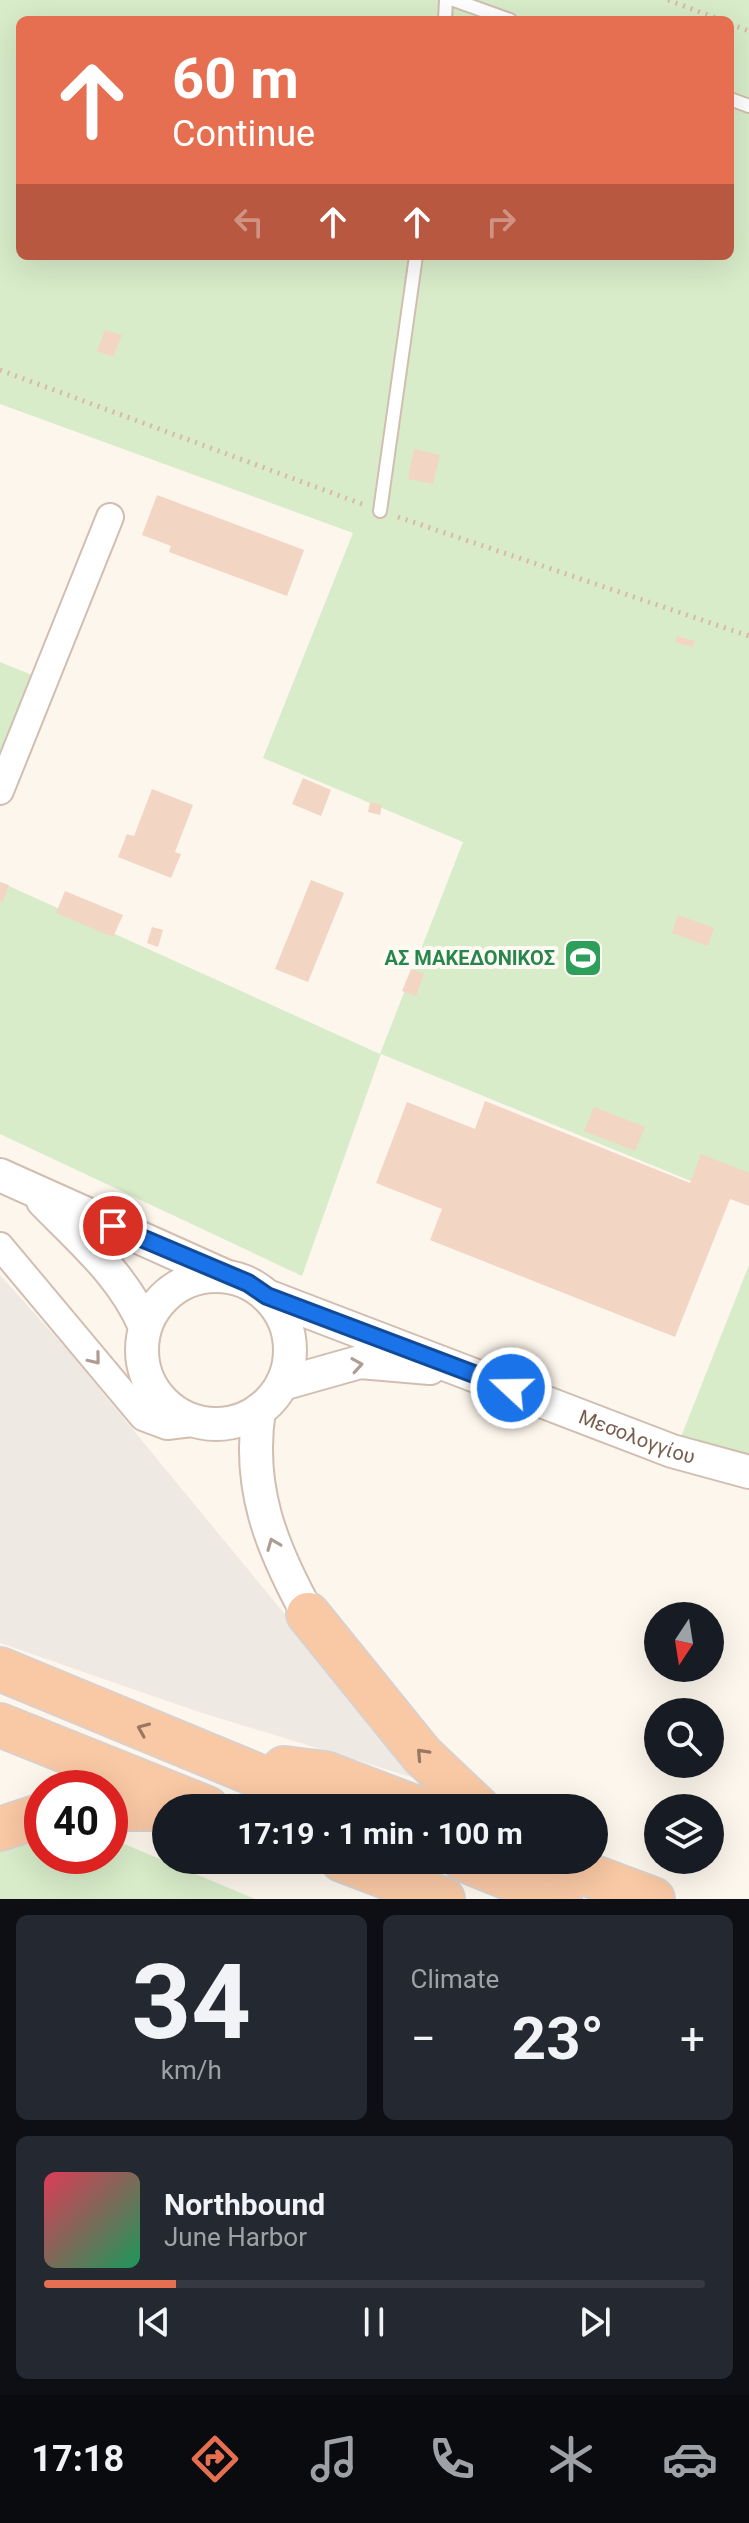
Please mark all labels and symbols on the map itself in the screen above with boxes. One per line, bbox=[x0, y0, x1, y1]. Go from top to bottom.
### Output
sports icon: ΑΣ ΜΑΚΕΔΟΝΙΚΟΣ bbox=[562, 937, 604, 979]
place label: ΑΣ ΜΑΚΕΔΟΝΙΚΟΣ bbox=[385, 946, 555, 970]
pin bbox=[79, 1192, 147, 1260]
position arrow bbox=[469, 1346, 553, 1430]
one-way arrow bbox=[85, 1349, 100, 1364]
one-way arrow bbox=[350, 1357, 364, 1374]
street label: Μεσολογγίου bbox=[575, 1404, 698, 1469]
one-way arrow bbox=[267, 1538, 283, 1552]
north arrow bbox=[644, 1602, 724, 1682]
one-way arrow bbox=[137, 1722, 151, 1738]
one-way arrow bbox=[417, 1748, 431, 1763]
speed limit sign: 40 bbox=[24, 1770, 128, 1874]

